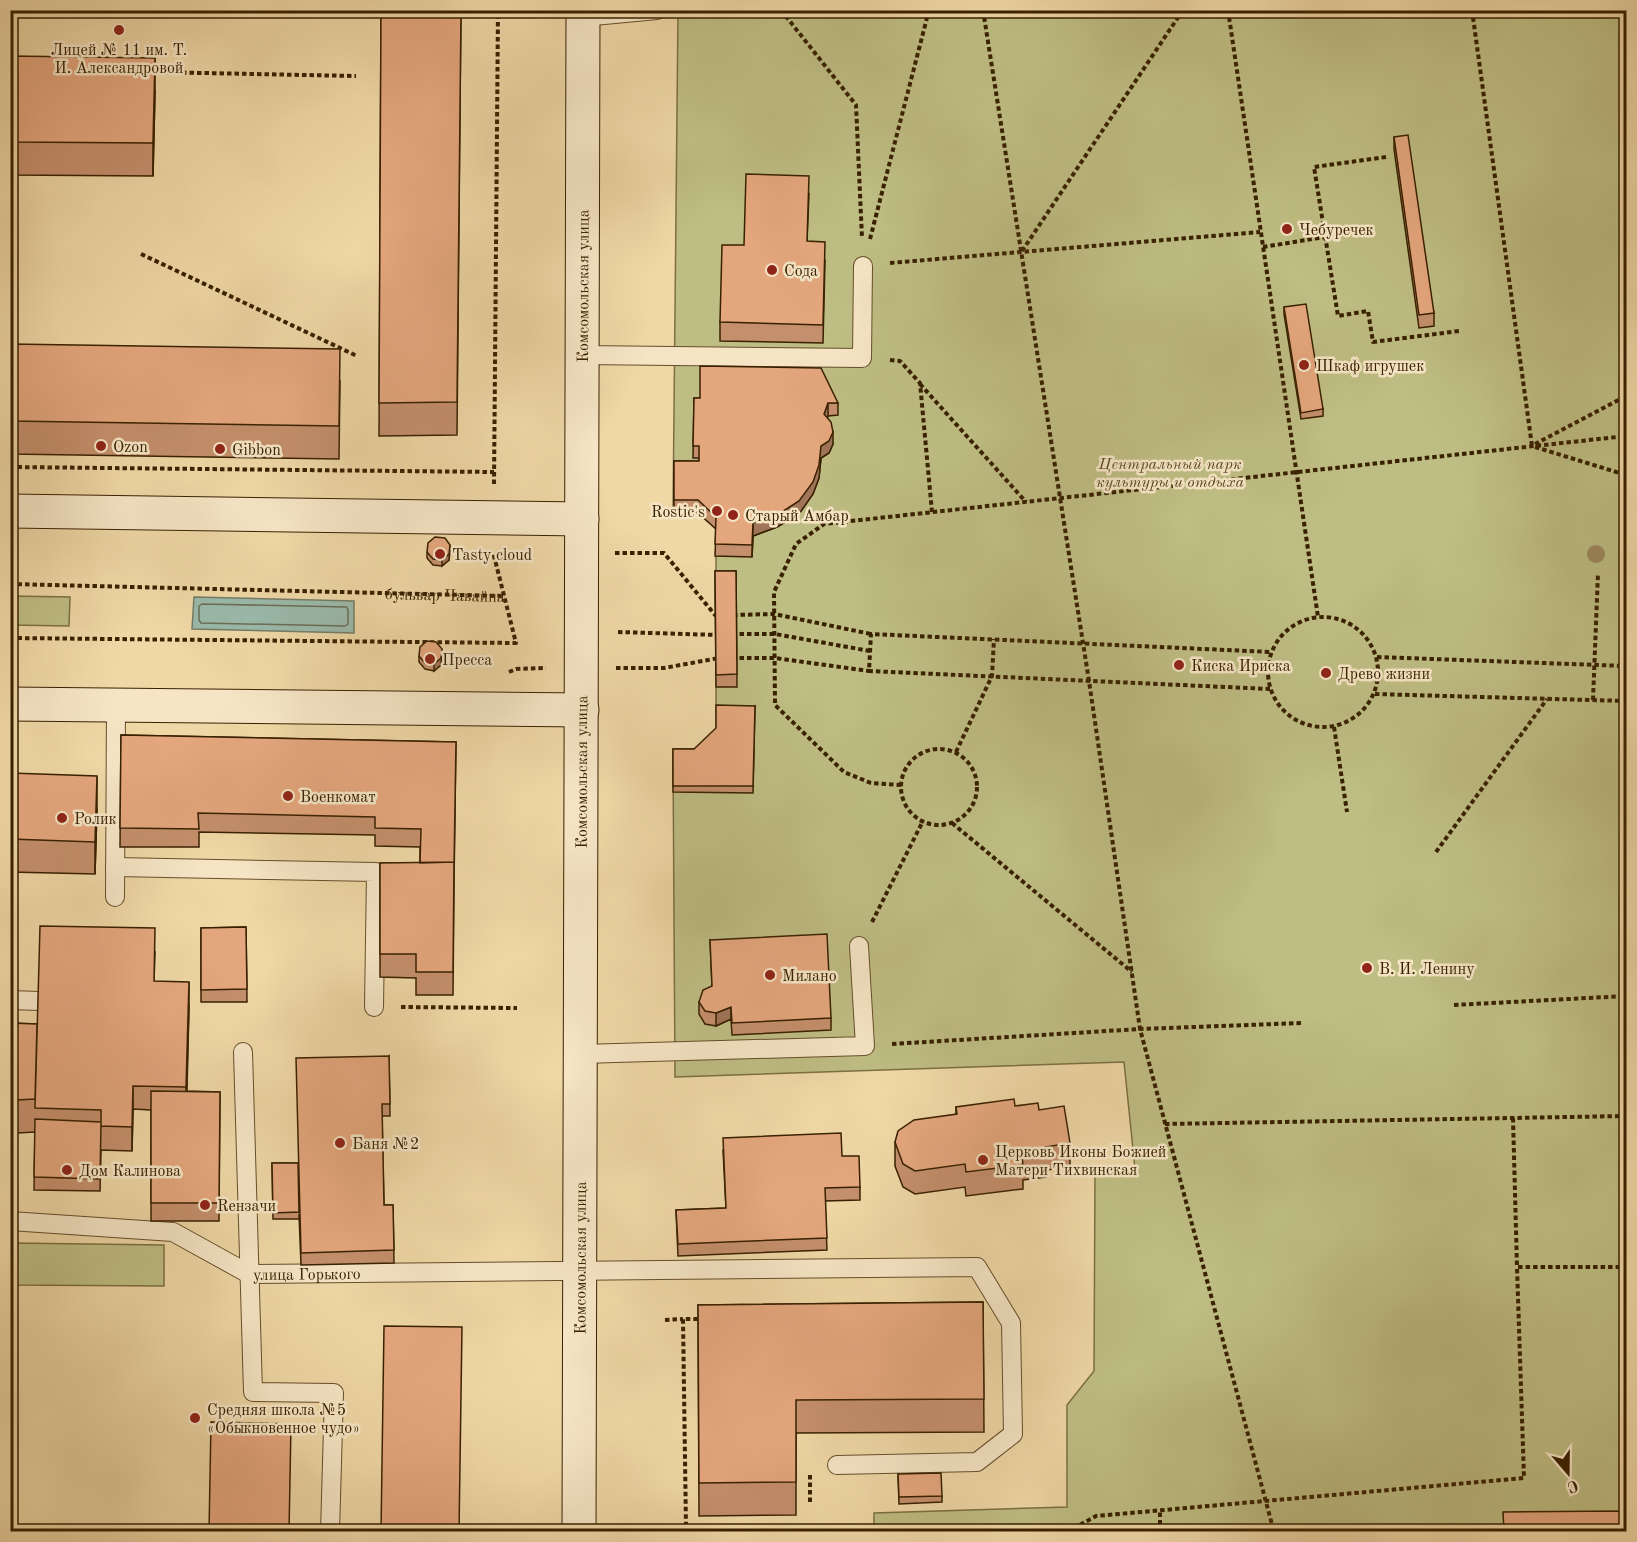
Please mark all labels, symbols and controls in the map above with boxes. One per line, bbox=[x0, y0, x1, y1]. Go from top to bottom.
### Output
marker: Лицей № 11 им. Т. И. Александровой bbox=[112, 23, 126, 37]
place label: Лицей № 11 им. Т. И. Александровой bbox=[51, 43, 187, 77]
street label: Комсомольская улица bbox=[576, 209, 592, 363]
marker: Чебуречек bbox=[1280, 222, 1294, 236]
place label: Чебуречек bbox=[1299, 223, 1374, 239]
marker: Сода bbox=[765, 263, 779, 277]
place label: Сода bbox=[784, 264, 818, 280]
marker: Шкаф игрушек bbox=[1297, 358, 1311, 372]
place label: Шкаф игрушек bbox=[1316, 359, 1424, 375]
marker: Ozon bbox=[94, 439, 108, 453]
place label: Ozon bbox=[113, 440, 148, 456]
marker: Gibbon bbox=[213, 442, 227, 456]
place label: Gibbon bbox=[232, 443, 281, 459]
park label: Центральный парк культуры и отдыха bbox=[1096, 457, 1244, 491]
marker: Rostic's bbox=[710, 504, 724, 518]
place label: Rostic's bbox=[651, 505, 705, 521]
marker: Старый Амбар bbox=[726, 508, 740, 522]
place label: Старый Амбар bbox=[745, 509, 849, 525]
marker: Tasty cloud bbox=[433, 547, 447, 561]
place label: Tasty cloud bbox=[452, 548, 532, 564]
street label: бульвар Чавайна bbox=[385, 587, 505, 606]
marker: Пресса bbox=[423, 652, 437, 666]
place label: Пресса bbox=[442, 653, 492, 669]
marker: Киска Ириска bbox=[1172, 658, 1186, 672]
place label: Киска Ириска bbox=[1191, 659, 1291, 675]
marker: Древо жизни bbox=[1319, 666, 1333, 680]
place label: Древо жизни bbox=[1338, 667, 1430, 683]
street label: Комсомольская улица bbox=[575, 695, 591, 849]
marker: Военкомат bbox=[281, 789, 295, 803]
place label: Военкомат bbox=[300, 790, 376, 806]
marker: Ролик bbox=[55, 811, 69, 825]
place label: Ролик bbox=[74, 812, 117, 828]
marker: В. И. Ленину bbox=[1360, 961, 1374, 975]
place label: В. И. Ленину bbox=[1379, 962, 1475, 978]
marker: Милано bbox=[763, 968, 777, 982]
place label: Милано bbox=[782, 969, 837, 985]
marker: Баня №2 bbox=[333, 1136, 347, 1150]
place label: Баня №2 bbox=[352, 1137, 419, 1153]
place label: Церковь Иконы Божией Матери Тихвинская bbox=[995, 1145, 1166, 1179]
marker: Церковь Иконы Божией Матери Тихвинская bbox=[976, 1153, 990, 1167]
marker: Дом Калинова bbox=[60, 1163, 74, 1177]
place label: Дом Калинова bbox=[79, 1164, 181, 1180]
street label: Комсомольская улица bbox=[574, 1181, 590, 1335]
marker: Rензачи bbox=[198, 1198, 212, 1212]
place label: Rензачи bbox=[217, 1199, 276, 1215]
street label: улица Горького bbox=[253, 1267, 361, 1284]
place label: Средняя школа №5 «Обыкновенное чудо» bbox=[207, 1403, 360, 1437]
marker: Средняя школа №5 «Обыкновенное чудо» bbox=[188, 1411, 202, 1425]
north arrow bbox=[1538, 1443, 1598, 1503]
text: С bbox=[1565, 1476, 1580, 1495]

